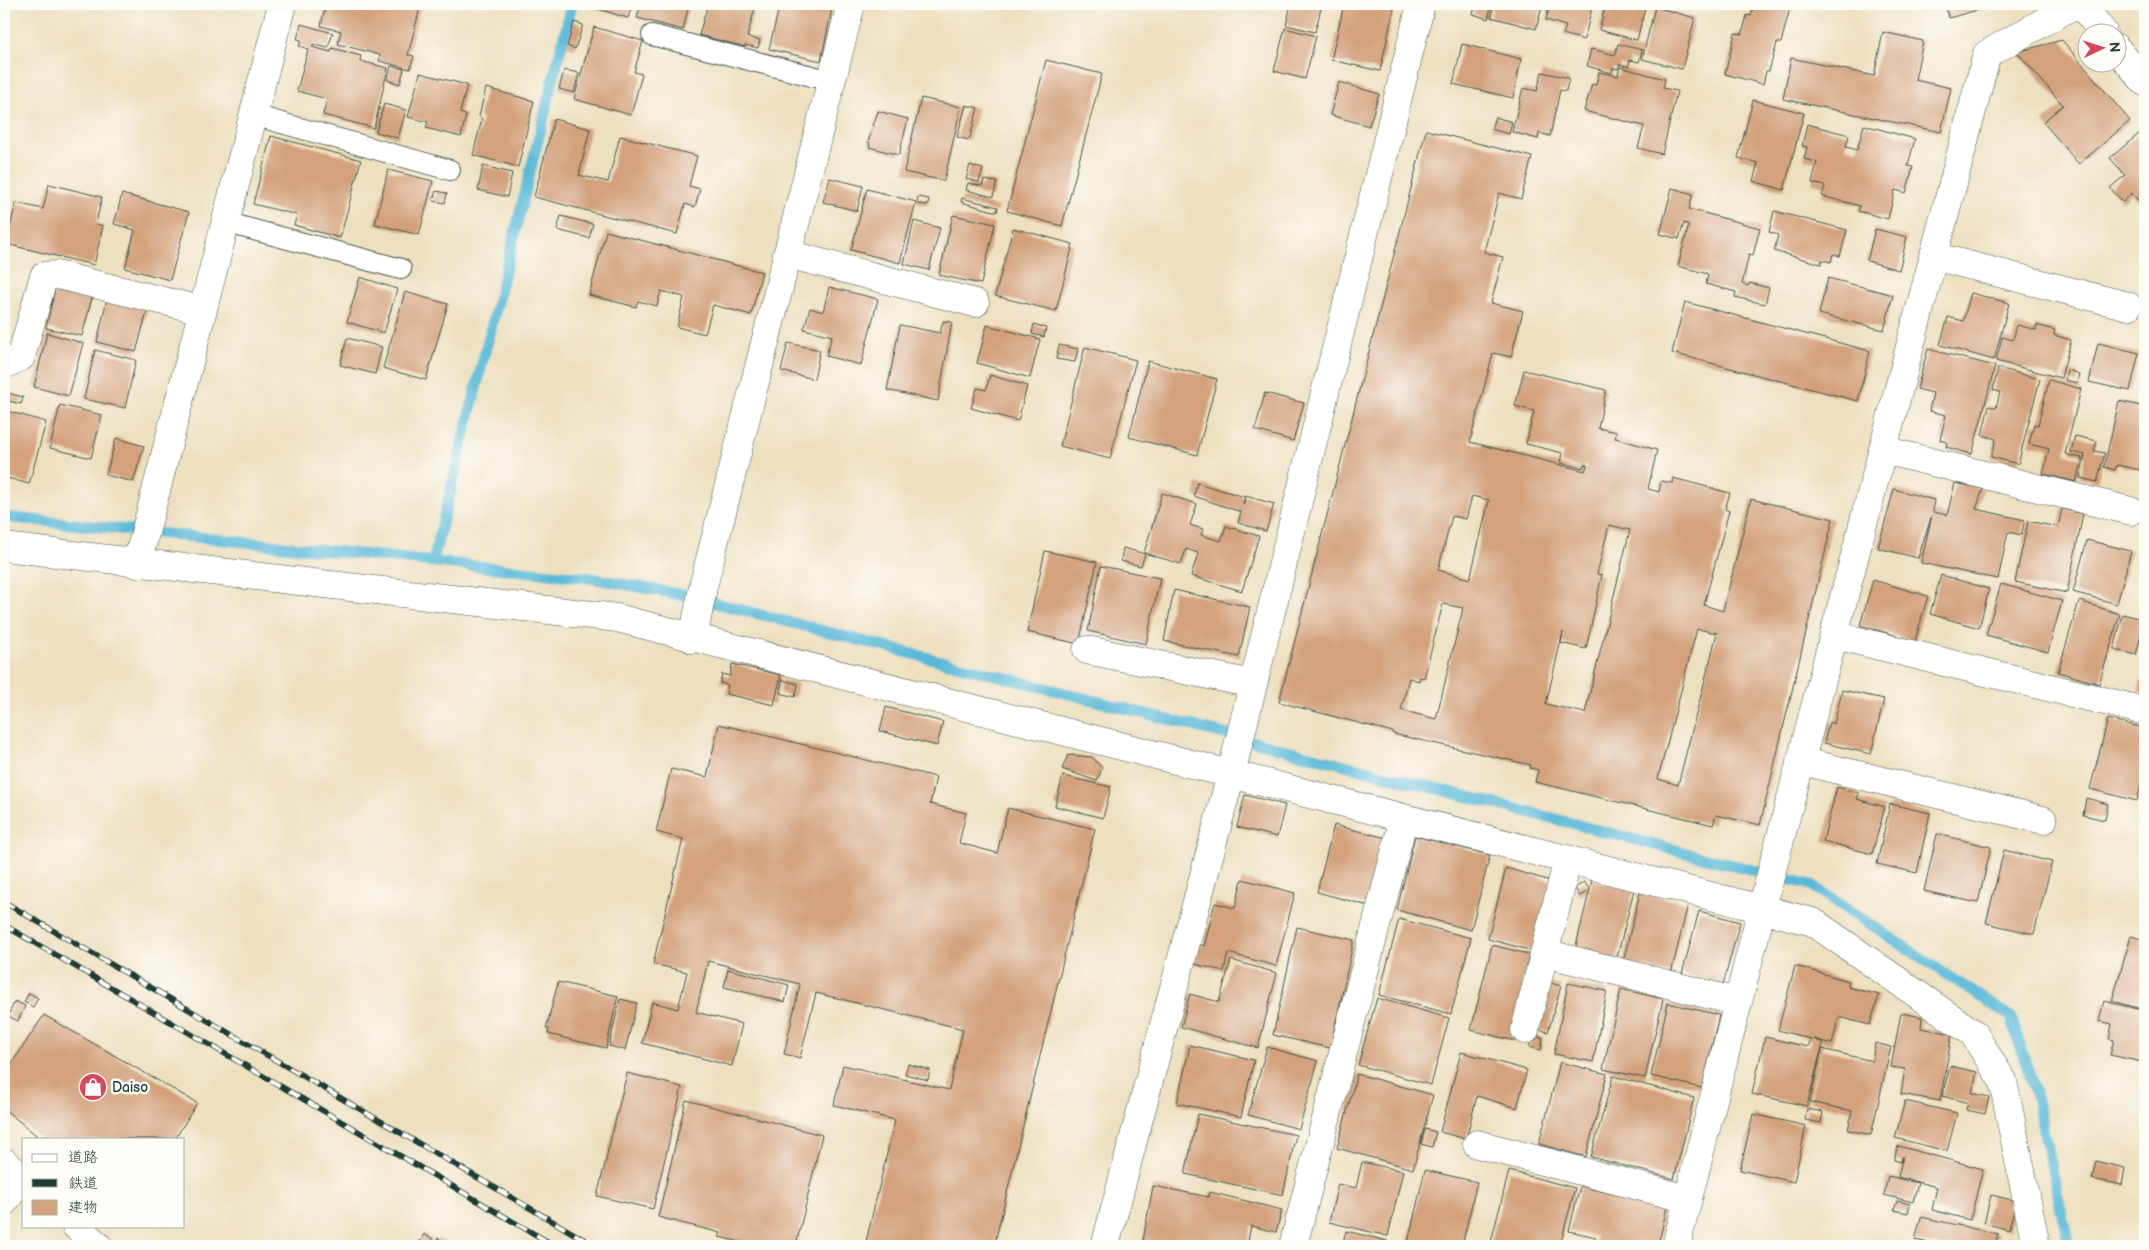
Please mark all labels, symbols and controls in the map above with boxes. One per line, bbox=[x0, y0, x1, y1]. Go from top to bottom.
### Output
north arrow bbox=[2076, 22, 2126, 72]
text: N bbox=[2106, 41, 2123, 53]
shop icon: Daiso bbox=[78, 1072, 108, 1102]
place label: Daiso bbox=[112, 1079, 148, 1096]
legend bbox=[22, 1138, 185, 1228]
text: 道路 bbox=[68, 1148, 98, 1167]
text: 鉄道 bbox=[68, 1174, 98, 1193]
text: 建物 bbox=[68, 1198, 98, 1217]

